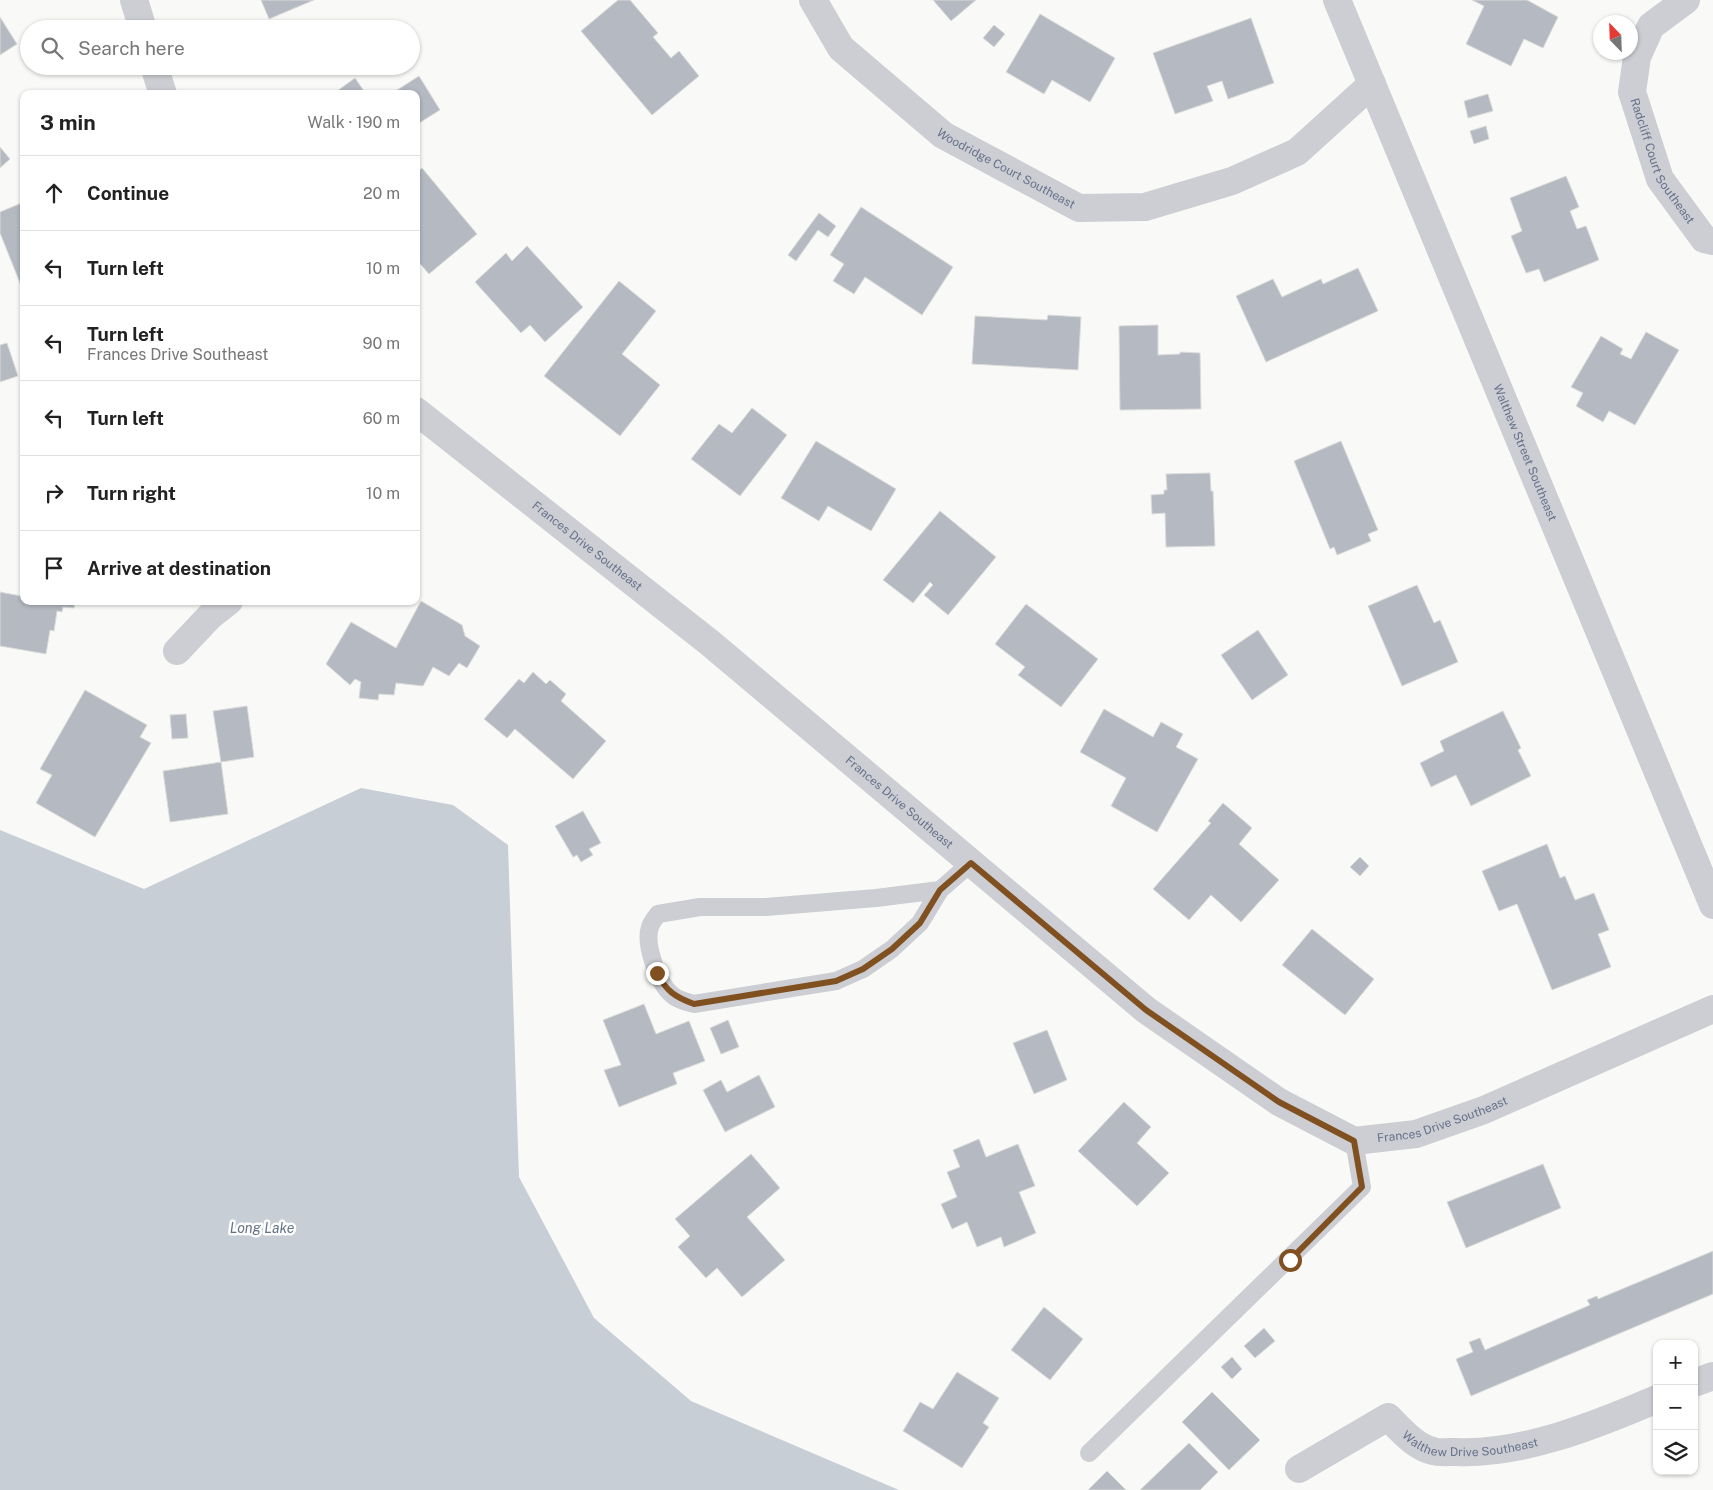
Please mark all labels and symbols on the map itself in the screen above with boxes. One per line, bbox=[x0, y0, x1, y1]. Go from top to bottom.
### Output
north arrow bbox=[1593, 15, 1638, 60]
street label: Radcliff Court Southeast bbox=[1627, 96, 1698, 227]
street label: Woodridge Court Southeast bbox=[934, 126, 1078, 212]
street label: Walthew Street Southeast bbox=[1490, 382, 1560, 523]
street label: Frances Drive Southeast bbox=[529, 498, 645, 594]
street label: Frances Drive Southeast bbox=[843, 753, 956, 852]
route end bbox=[646, 962, 669, 985]
street label: Frances Drive Southeast bbox=[1376, 1093, 1510, 1145]
water label: Long Lake bbox=[230, 1220, 295, 1236]
route start bbox=[1279, 1249, 1302, 1272]
street label: Walthew Drive Southeast bbox=[1399, 1428, 1540, 1459]

